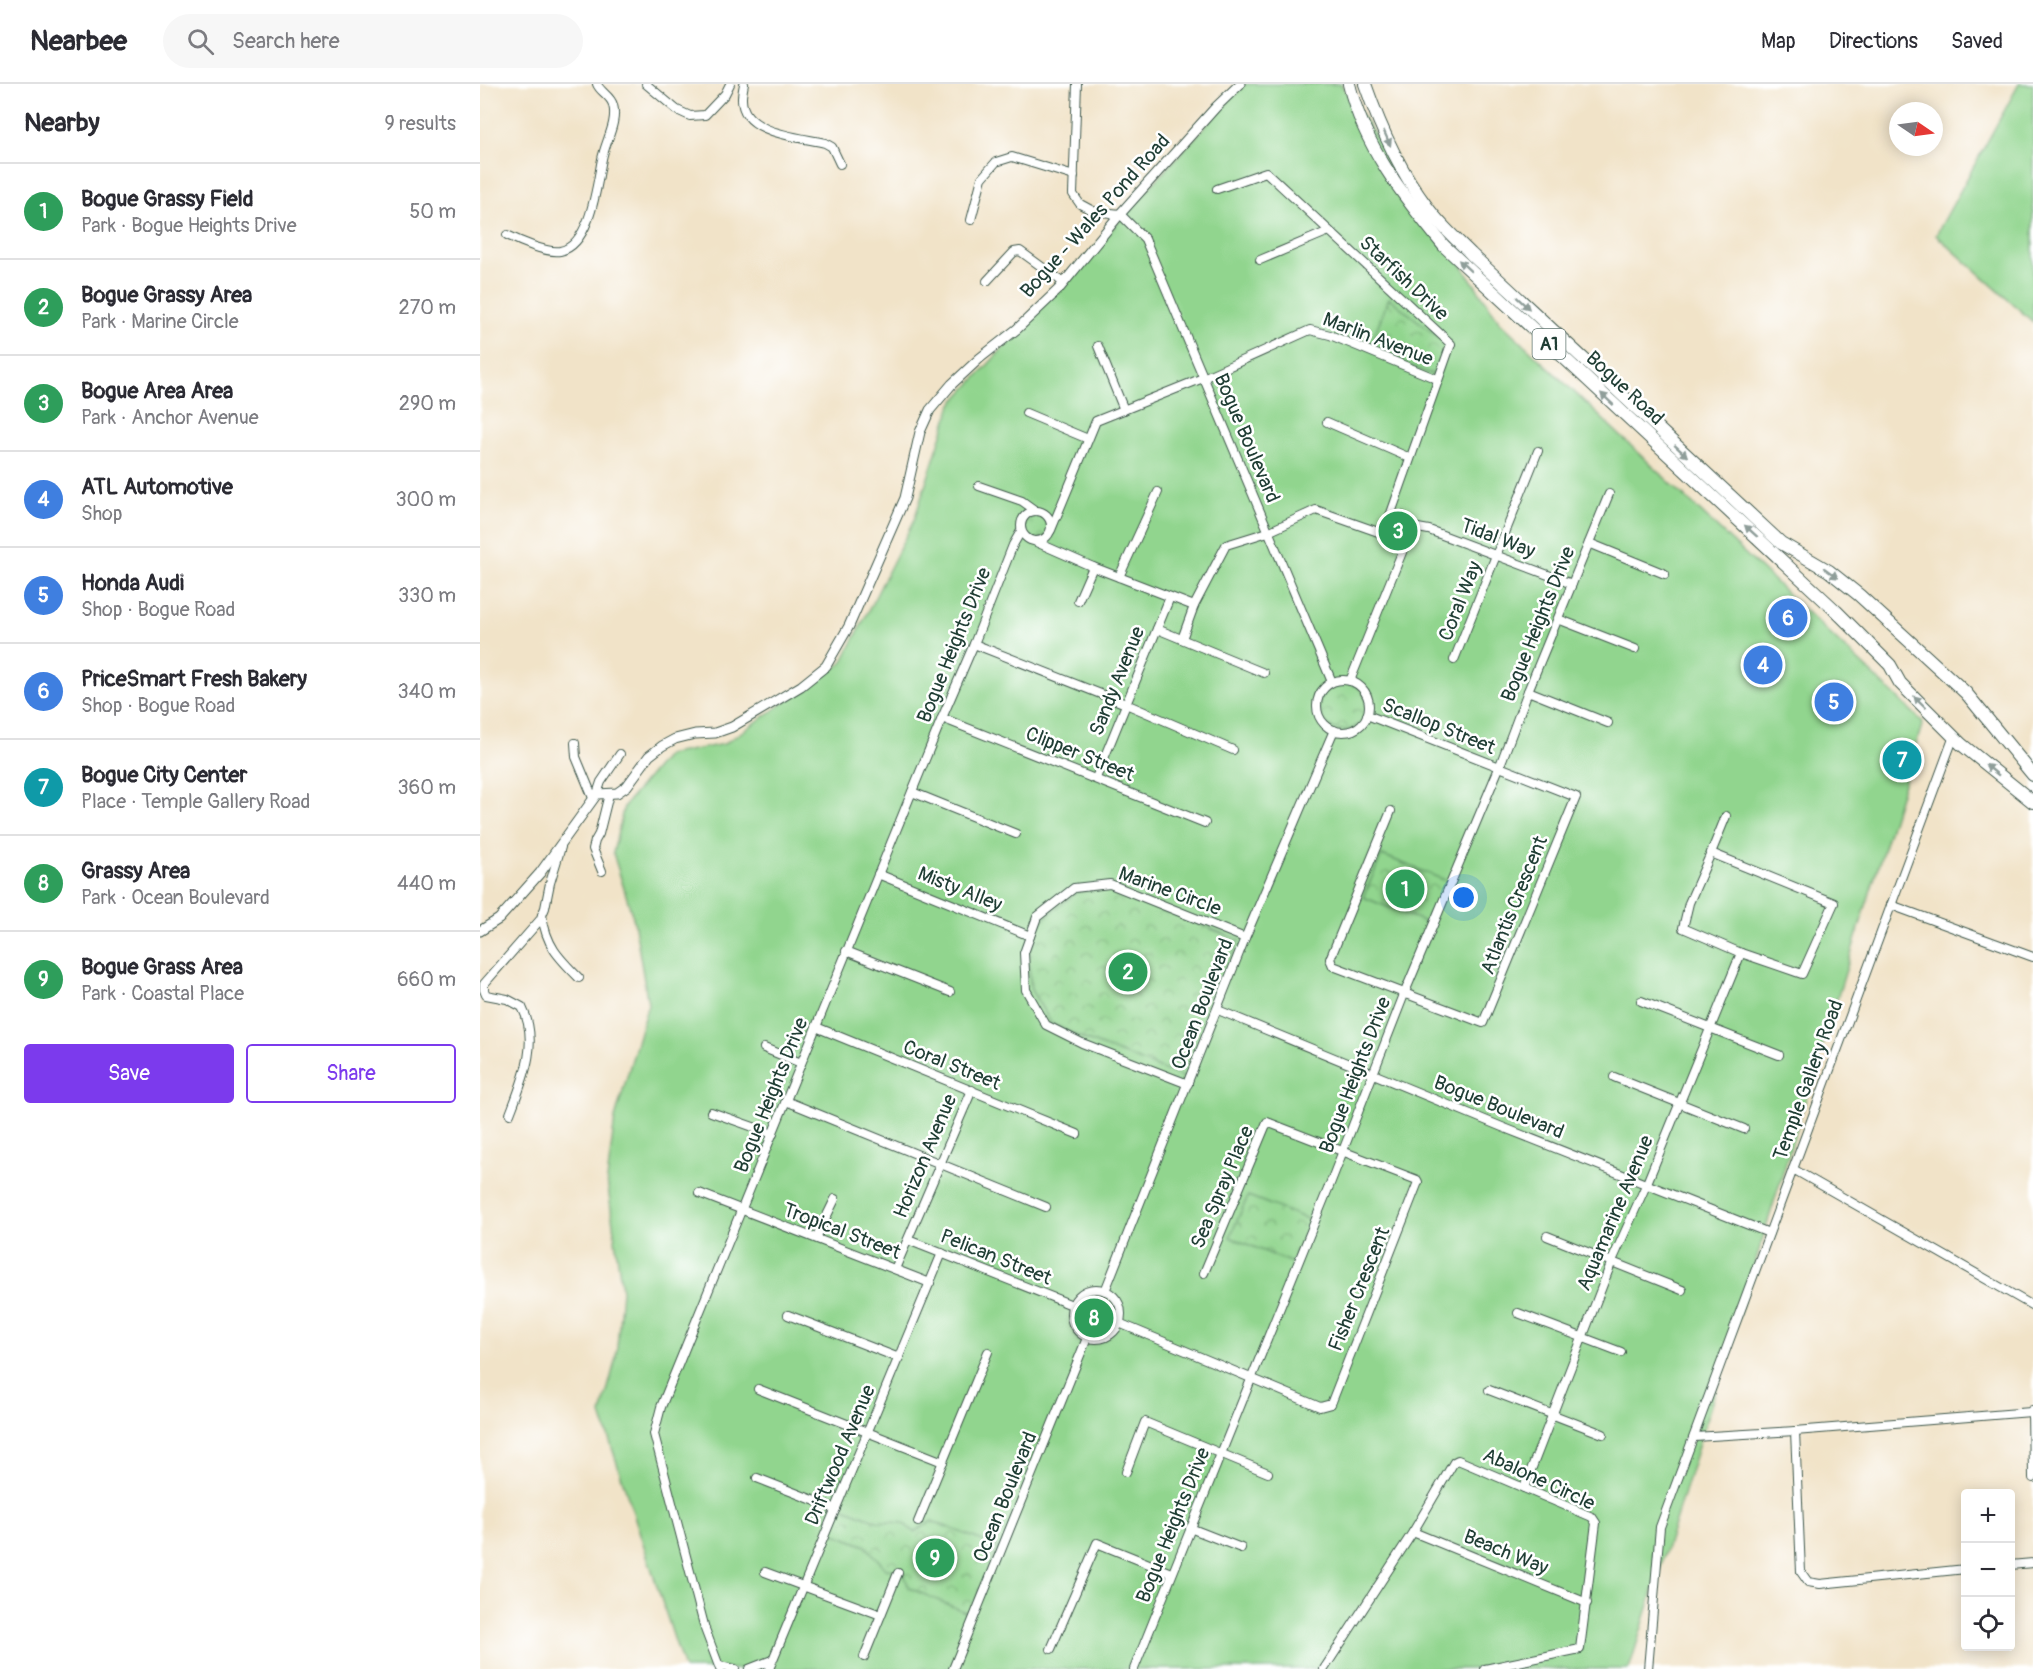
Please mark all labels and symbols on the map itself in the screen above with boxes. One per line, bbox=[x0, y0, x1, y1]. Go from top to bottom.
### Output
north arrow bbox=[1889, 102, 1943, 156]
street label: Bogue - Wales Pond Road bbox=[1015, 129, 1175, 303]
one-way arrow bbox=[1382, 130, 1392, 148]
street label: Starfish Drive bbox=[1354, 230, 1454, 326]
one-way arrow bbox=[1458, 259, 1472, 273]
one-way arrow bbox=[1515, 296, 1530, 309]
street label: Marlin Avenue bbox=[1319, 307, 1437, 372]
road number: A1 bbox=[1532, 329, 1566, 359]
street label: Bogue Road bbox=[1581, 346, 1669, 430]
street label: Bogue Boulevard bbox=[1209, 370, 1285, 506]
one-way arrow bbox=[1600, 392, 1615, 406]
one-way arrow bbox=[1673, 444, 1688, 457]
pin: 3 bbox=[1378, 508, 1418, 554]
street label: Tidal Way bbox=[1457, 512, 1539, 564]
one-way arrow bbox=[1743, 524, 1758, 538]
street label: Bogue Heights Drive bbox=[1495, 543, 1581, 705]
street label: Coral Way bbox=[1433, 557, 1487, 644]
street label: Bogue Heights Drive bbox=[911, 564, 997, 726]
one-way arrow bbox=[1824, 567, 1839, 579]
pin: 6 bbox=[1768, 596, 1808, 640]
street label: Sandy Avenue bbox=[1084, 623, 1150, 739]
pin: 4 bbox=[1744, 642, 1782, 688]
pin: 5 bbox=[1814, 680, 1854, 724]
street label: Scallop Street bbox=[1379, 692, 1500, 760]
one-way arrow bbox=[1912, 695, 1927, 709]
street label: Clipper Street bbox=[1022, 721, 1139, 788]
pin: 7 bbox=[1882, 738, 1922, 782]
one-way arrow bbox=[1984, 764, 2000, 777]
street label: Atlantis Crescent bbox=[1475, 831, 1554, 978]
street label: Misty Alley bbox=[914, 861, 1006, 917]
street label: Marine Circle bbox=[1115, 861, 1225, 921]
pin: 1 bbox=[1386, 866, 1424, 912]
your location bbox=[1449, 883, 1478, 912]
street label: Ocean Boulevard bbox=[1165, 935, 1239, 1073]
pin: 2 bbox=[1108, 950, 1148, 994]
street label: Bogue Heights Drive bbox=[1314, 993, 1396, 1157]
street label: Temple Gallery Road bbox=[1767, 996, 1849, 1164]
street label: Bogue Heights Drive bbox=[728, 1014, 814, 1176]
street label: Coral Street bbox=[900, 1034, 1005, 1096]
street label: Bogue Boulevard bbox=[1430, 1070, 1568, 1144]
street label: Horizon Avenue bbox=[888, 1090, 962, 1222]
street label: Sea Spray Place bbox=[1185, 1122, 1259, 1252]
street label: Aquamarine Avenue bbox=[1571, 1131, 1659, 1294]
street label: Tropical Street bbox=[780, 1197, 905, 1265]
street label: Fisher Crescent bbox=[1323, 1222, 1396, 1355]
street label: Pelican Street bbox=[937, 1223, 1056, 1291]
pin: 8 bbox=[1074, 1296, 1114, 1340]
street label: Driftwood Avenue bbox=[799, 1381, 881, 1529]
street label: Ocean Boulevard bbox=[967, 1428, 1043, 1566]
street label: Abalone Circle bbox=[1479, 1442, 1599, 1516]
street label: Bogue Heights Drive bbox=[1130, 1444, 1216, 1606]
street label: Beach Way bbox=[1460, 1524, 1552, 1580]
pin: 9 bbox=[916, 1536, 954, 1580]

